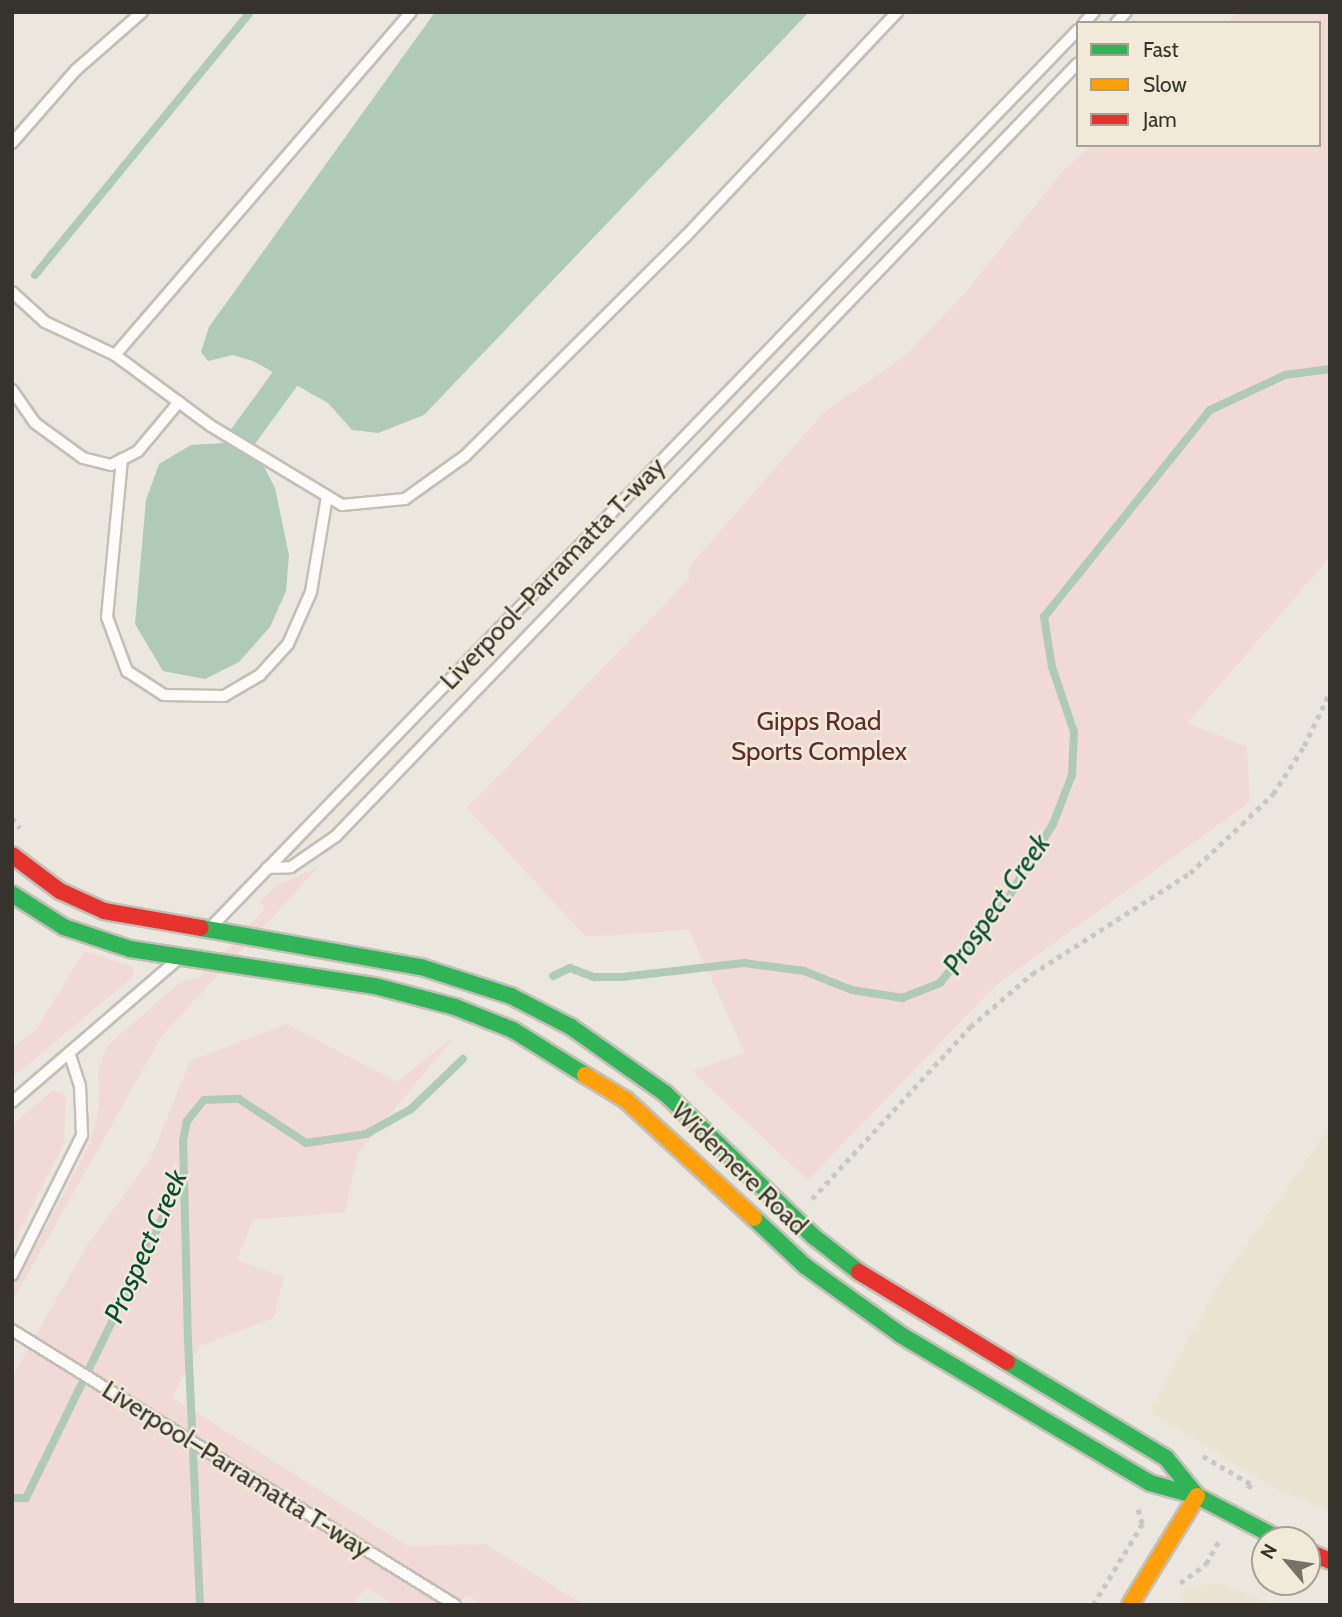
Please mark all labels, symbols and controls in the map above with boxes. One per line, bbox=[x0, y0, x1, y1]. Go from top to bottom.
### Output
legend bbox=[1076, 21, 1321, 147]
text: Fast bbox=[1143, 37, 1179, 62]
text: Slow bbox=[1143, 72, 1187, 97]
text: Jam bbox=[1143, 107, 1177, 132]
street label: Liverpool–Parramatta T-way bbox=[434, 452, 672, 696]
park label: Gipps Road Sports Complex bbox=[731, 706, 907, 768]
water label: Prospect Creek bbox=[935, 827, 1057, 981]
street label: Widemere Road bbox=[664, 1096, 814, 1242]
water label: Prospect Creek bbox=[96, 1164, 194, 1328]
street label: Liverpool–Parramatta T-way bbox=[96, 1375, 376, 1565]
north arrow bbox=[1251, 1526, 1321, 1596]
text: N bbox=[1256, 1540, 1282, 1563]

